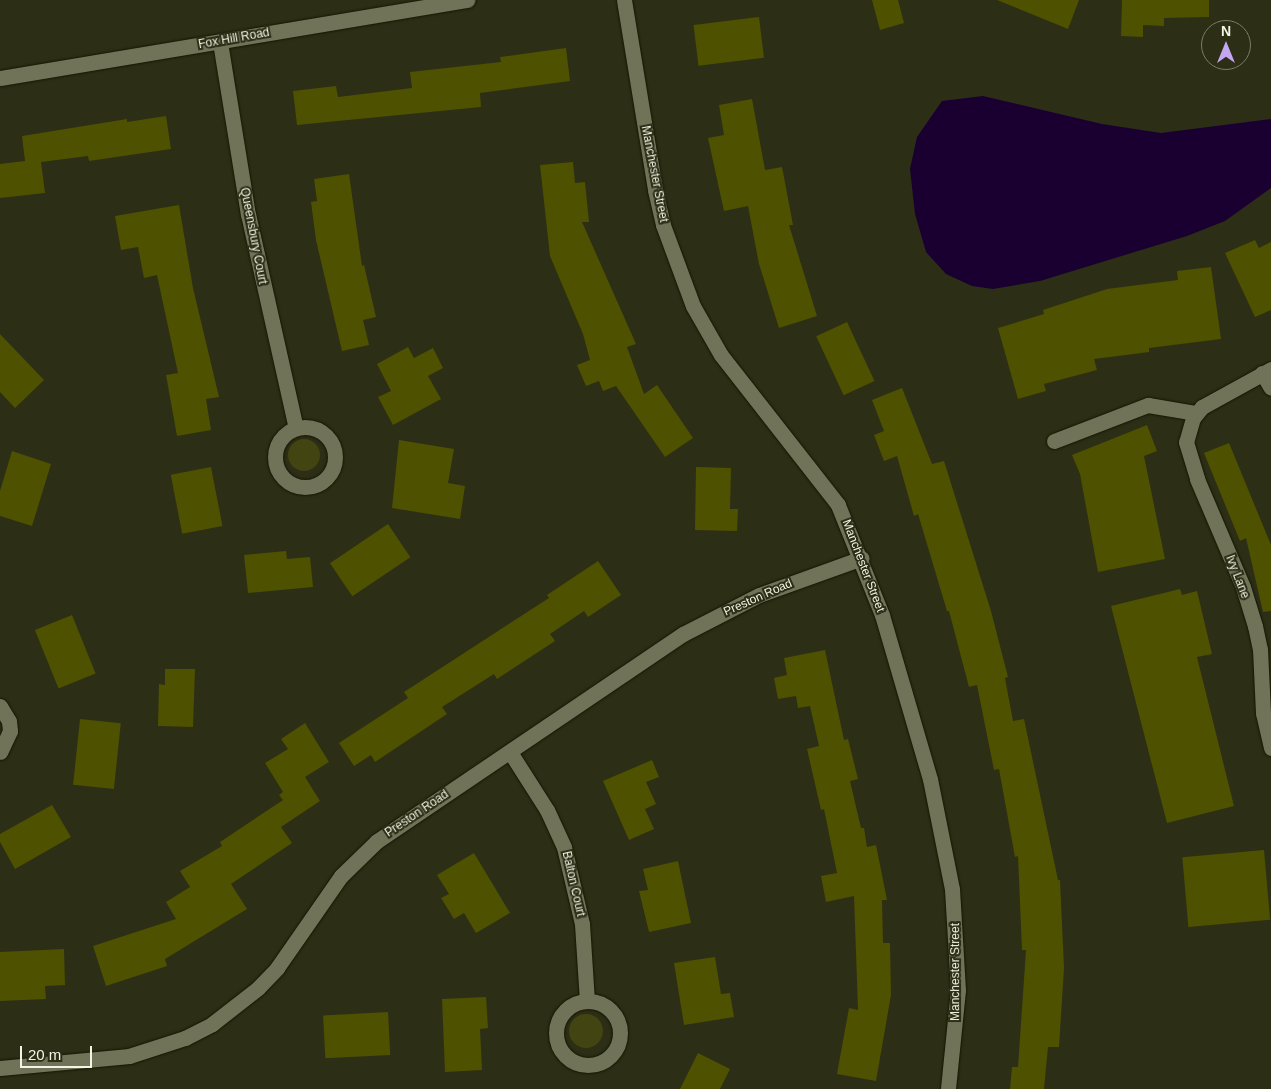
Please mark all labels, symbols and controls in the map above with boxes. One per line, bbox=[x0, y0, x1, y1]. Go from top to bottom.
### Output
north arrow bbox=[1201, 20, 1251, 70]
text: N bbox=[1221, 23, 1231, 39]
street label: Fox Hill Road bbox=[197, 26, 271, 52]
street label: Manchester Street bbox=[638, 125, 670, 223]
street label: Queensbury Court bbox=[237, 187, 269, 285]
street label: Manchester Street bbox=[839, 518, 887, 614]
street label: Ivy Lane bbox=[1222, 553, 1252, 601]
street label: Preston Road bbox=[722, 576, 794, 620]
street label: Preston Road bbox=[383, 788, 451, 840]
street label: Balton Court bbox=[558, 850, 588, 918]
street label: Manchester Street bbox=[949, 923, 963, 1021]
scale bar bbox=[22, 1036, 95, 1068]
text: 20 m bbox=[28, 1046, 61, 1063]

